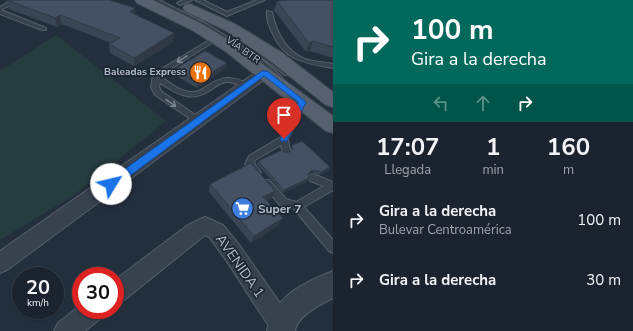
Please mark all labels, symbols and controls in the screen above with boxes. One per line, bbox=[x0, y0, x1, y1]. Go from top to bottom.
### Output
text: 100 m bbox=[411, 11, 494, 49]
icon: right bbox=[345, 16, 397, 68]
street label: VÍA BTR bbox=[222, 33, 263, 67]
text: Gira a la derecha bbox=[411, 47, 547, 71]
one-way arrow bbox=[176, 55, 188, 63]
restaurant icon: Baleadas Express bbox=[188, 59, 214, 85]
place label: Baleadas Express bbox=[104, 65, 186, 79]
icon: left bbox=[430, 92, 452, 114]
icon: ahead bbox=[472, 92, 494, 114]
icon: right bbox=[514, 92, 536, 114]
pin bbox=[267, 98, 301, 139]
one-way arrow bbox=[165, 99, 176, 107]
icon: arrive bbox=[273, 104, 295, 126]
text: 17:07 bbox=[376, 131, 439, 163]
text: 1 bbox=[486, 131, 500, 163]
text: 160 bbox=[547, 131, 590, 163]
text: Llegada bbox=[384, 161, 431, 179]
text: min bbox=[482, 161, 504, 179]
text: m bbox=[563, 161, 574, 179]
position arrow bbox=[90, 163, 132, 205]
supermarket icon: Super 7 bbox=[230, 196, 256, 222]
place label: Super 7 bbox=[258, 201, 301, 217]
text: Gira a la derecha bbox=[379, 201, 496, 221]
icon: right bbox=[345, 209, 367, 231]
text: 100 m bbox=[577, 210, 621, 230]
text: Bulevar Centroamérica bbox=[379, 221, 512, 239]
street label: AVENIDA 1 bbox=[211, 230, 269, 302]
speed limit sign: 30 bbox=[72, 267, 124, 319]
icon: right bbox=[345, 269, 367, 291]
text: Gira a la derecha bbox=[379, 270, 496, 290]
text: 30 m bbox=[586, 270, 621, 290]
text: 20 bbox=[26, 274, 50, 301]
text: km/h bbox=[27, 296, 49, 310]

